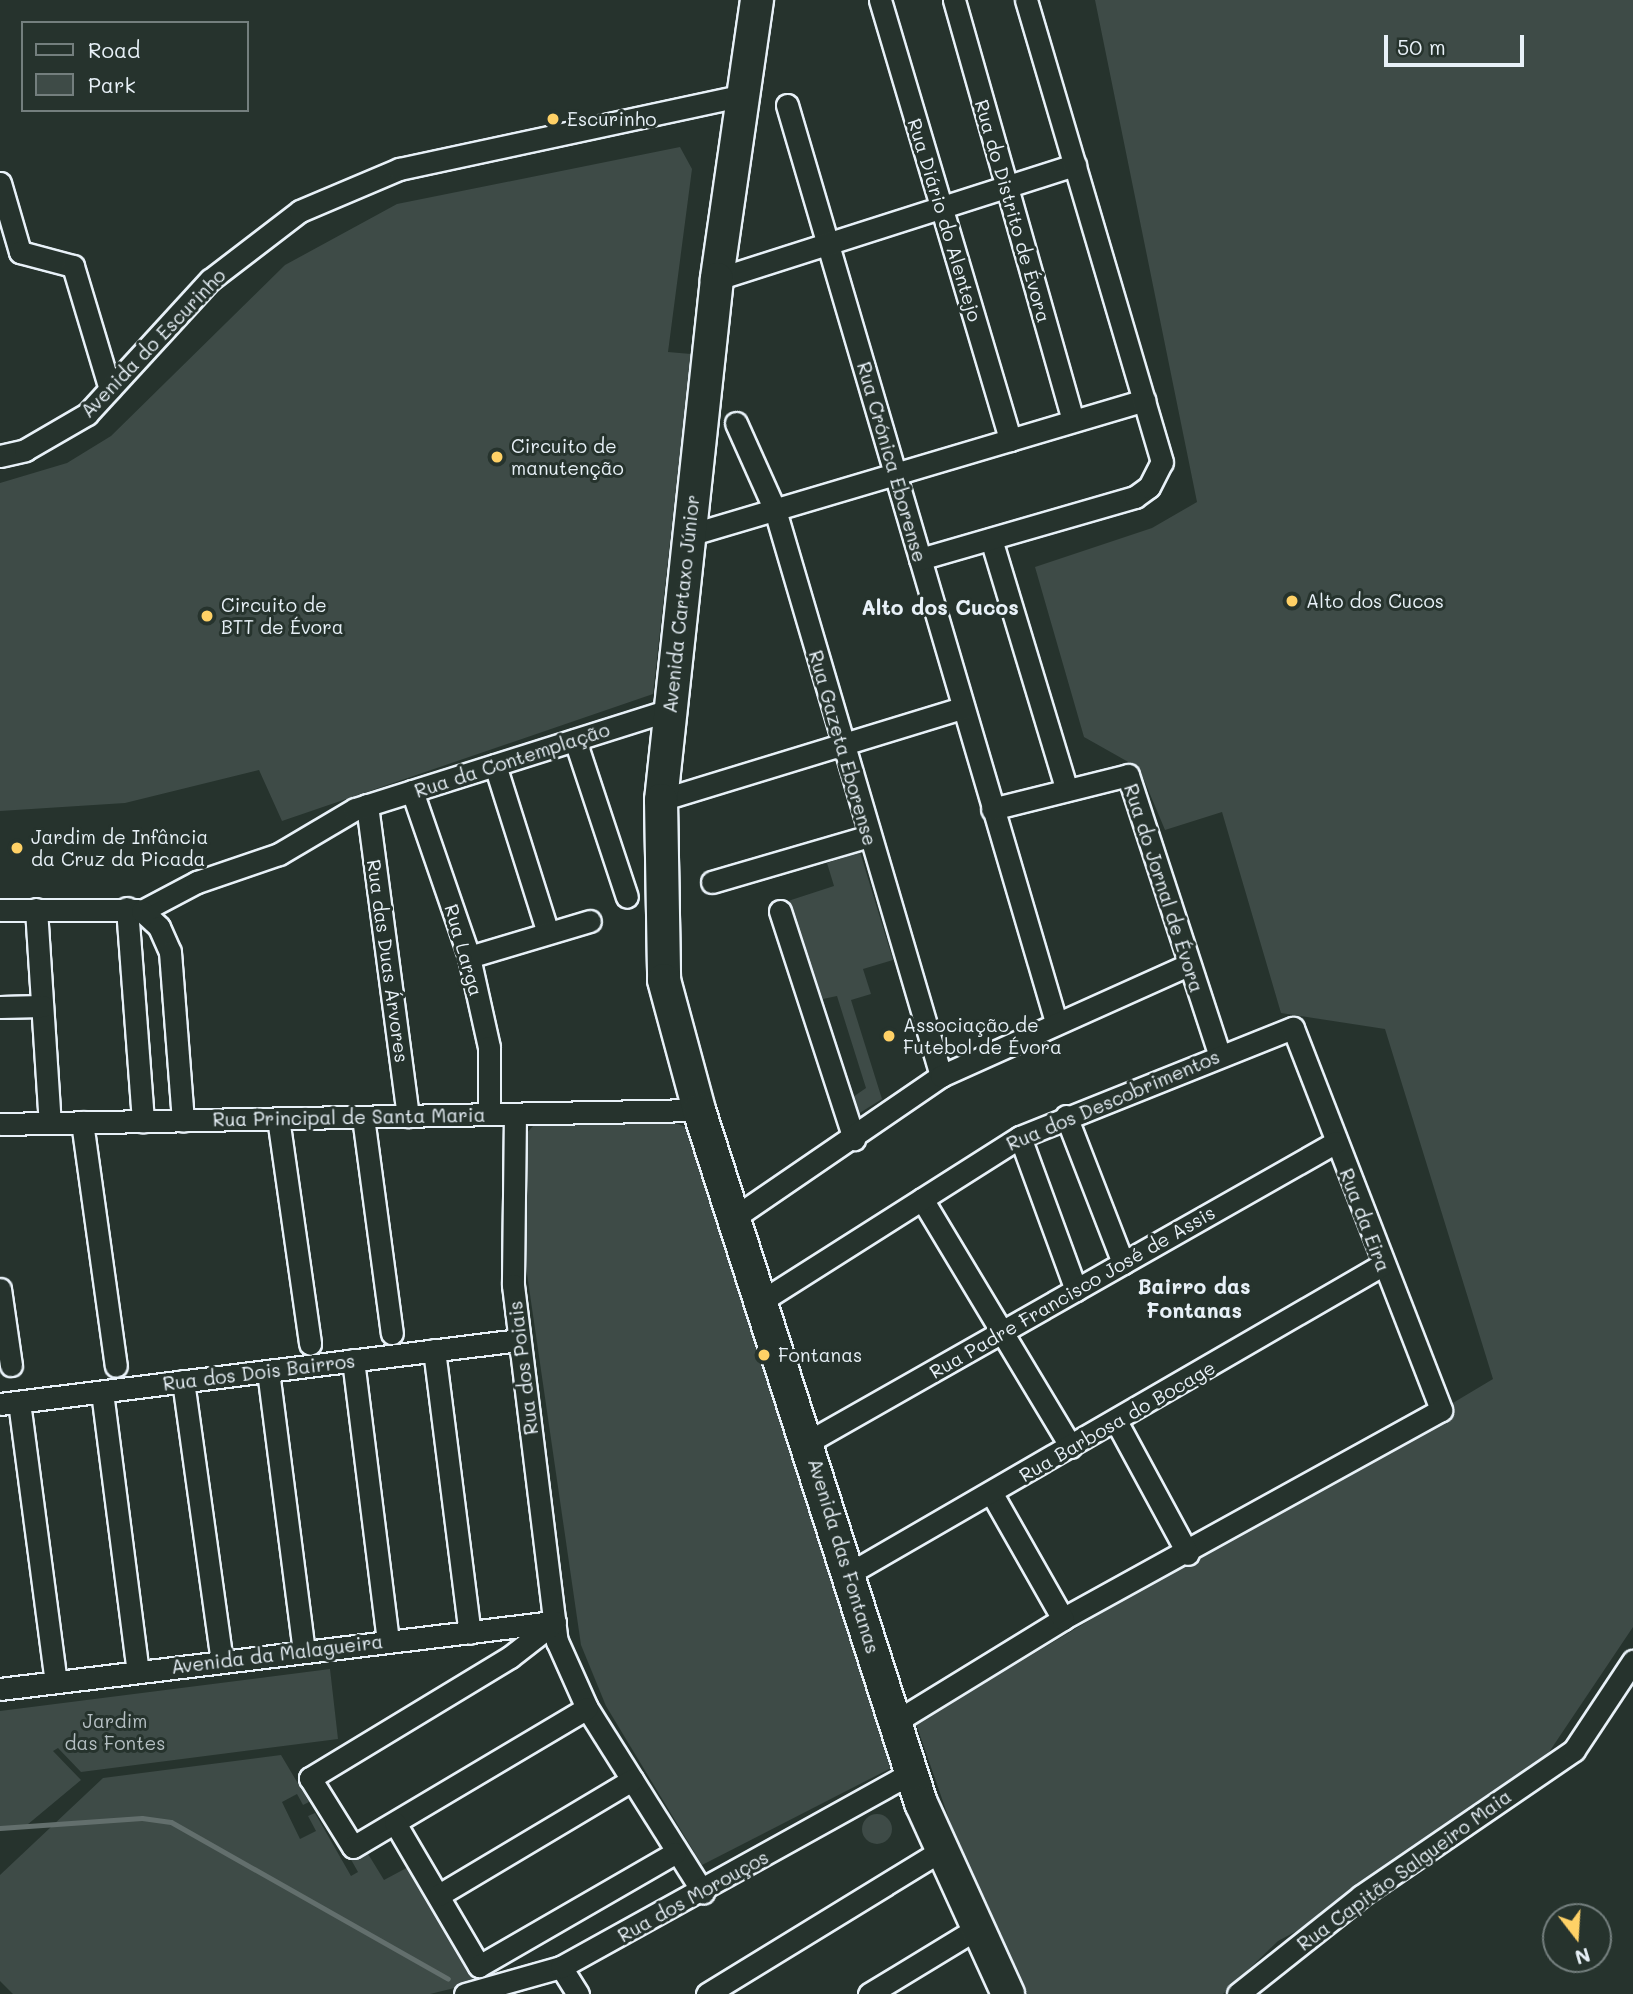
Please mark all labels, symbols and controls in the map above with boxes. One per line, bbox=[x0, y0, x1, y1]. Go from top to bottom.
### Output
legend bbox=[21, 21, 248, 112]
scale bar bbox=[1388, 21, 1528, 65]
text: 50 m bbox=[1397, 33, 1446, 60]
text: Road bbox=[88, 36, 140, 63]
text: Park bbox=[88, 71, 136, 98]
street label: Rua do Distrito de Évora bbox=[970, 97, 1056, 325]
place label: Escurinho bbox=[567, 108, 657, 130]
marker: Escurinho bbox=[545, 111, 561, 127]
street label: Rua Diário do Alentejo bbox=[903, 116, 987, 324]
street label: Avenida do Escurinho bbox=[76, 264, 230, 422]
street label: Rua Crónica Eborense bbox=[852, 359, 932, 565]
place label: Circuito de manutenção bbox=[511, 435, 624, 479]
marker: Circuito de manutenção bbox=[489, 449, 505, 465]
street label: Avenida Cartaxo Júnior bbox=[658, 494, 704, 714]
place label: Alto dos Cucos bbox=[1306, 590, 1444, 612]
marker: Alto dos Cucos bbox=[1284, 593, 1300, 609]
place label: Circuito de BTT de Évora bbox=[221, 594, 344, 638]
district label: Alto dos Cucos bbox=[861, 594, 1019, 620]
marker: Circuito de BTT de Évora bbox=[199, 608, 215, 624]
street label: Rua Gazeta Eborense bbox=[804, 648, 882, 848]
street label: Rua da Contemplação bbox=[412, 718, 612, 802]
street label: Rua do Jornal de Évora bbox=[1120, 781, 1208, 995]
place label: Jardim de Infância da Cruz da Picada bbox=[31, 826, 208, 870]
marker: Jardim de Infância da Cruz da Picada bbox=[9, 840, 25, 856]
street label: Rua das Duas Árvores bbox=[362, 858, 414, 1064]
street label: Rua Larga bbox=[440, 901, 488, 999]
place label: Associação de Futebol de Évora bbox=[903, 1014, 1062, 1058]
marker: Associação de Futebol de Évora bbox=[881, 1028, 897, 1044]
street label: Rua dos Descobrimentos bbox=[1003, 1045, 1223, 1155]
street label: Rua Principal de Santa Maria bbox=[212, 1103, 486, 1131]
street label: Rua da Eira bbox=[1335, 1165, 1395, 1275]
street label: Rua Padre Francisco José de Assis bbox=[925, 1201, 1219, 1383]
district label: Bairro das Fontanas bbox=[1137, 1273, 1251, 1323]
street label: Rua dos Poiais bbox=[503, 1300, 543, 1436]
place label: Fontanas bbox=[778, 1344, 862, 1366]
marker: Fontanas bbox=[756, 1347, 772, 1363]
street label: Rua dos Dois Bairros bbox=[162, 1349, 356, 1395]
street label: Rua Barbosa do Bocage bbox=[1015, 1356, 1219, 1486]
street label: Avenida das Fontanas bbox=[803, 1456, 885, 1656]
street label: Avenida da Malagueira bbox=[170, 1630, 384, 1678]
park label: Jardim das Fontes bbox=[65, 1710, 165, 1754]
street label: Rua Capitão Salgueiro Maia bbox=[1293, 1785, 1515, 1955]
street label: Rua dos Morouços bbox=[614, 1845, 772, 1947]
north arrow bbox=[1542, 1903, 1612, 1973]
text: N bbox=[1572, 1943, 1593, 1971]

